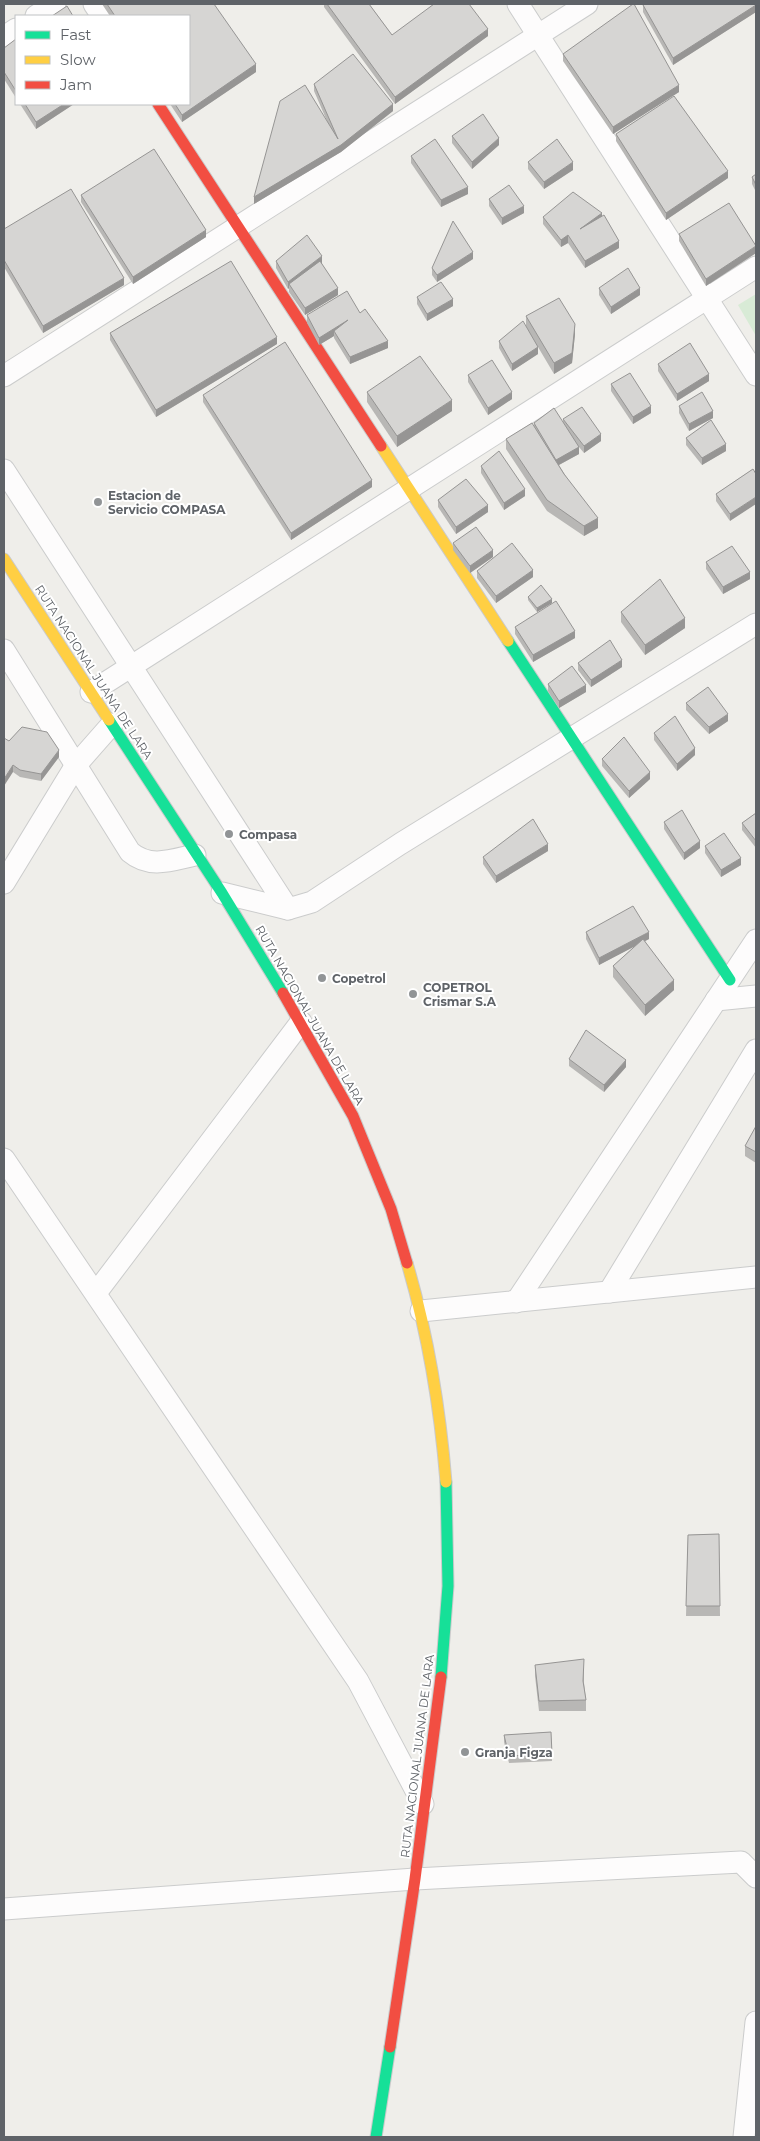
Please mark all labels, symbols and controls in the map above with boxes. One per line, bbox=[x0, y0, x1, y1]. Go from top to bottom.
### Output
legend bbox=[15, 15, 190, 105]
text: Fast bbox=[60, 25, 91, 44]
text: Slow bbox=[60, 50, 96, 69]
text: Jam bbox=[59, 75, 92, 94]
place label: Estacion de Servicio COMPASA bbox=[108, 488, 226, 517]
marker: Estacion de Servicio COMPASA bbox=[92, 496, 104, 508]
street label: RUTA NACIONAL JUANA DE LARA bbox=[32, 582, 156, 762]
place label: Compasa bbox=[239, 827, 297, 842]
marker: Compasa bbox=[223, 828, 235, 840]
street label: RUTA NACIONAL JUANA DE LARA bbox=[252, 923, 368, 1108]
place label: Copetrol bbox=[332, 971, 386, 986]
marker: Copetrol bbox=[316, 972, 328, 984]
place label: COPETROL Crismar S.A bbox=[423, 980, 497, 1009]
marker: COPETROL Crismar S.A bbox=[407, 988, 419, 1000]
street label: RUTA NACIONAL JUANA DE LARA bbox=[397, 1653, 437, 1859]
place label: Granja Figza bbox=[475, 1745, 553, 1760]
marker: Granja Figza bbox=[459, 1746, 471, 1758]

